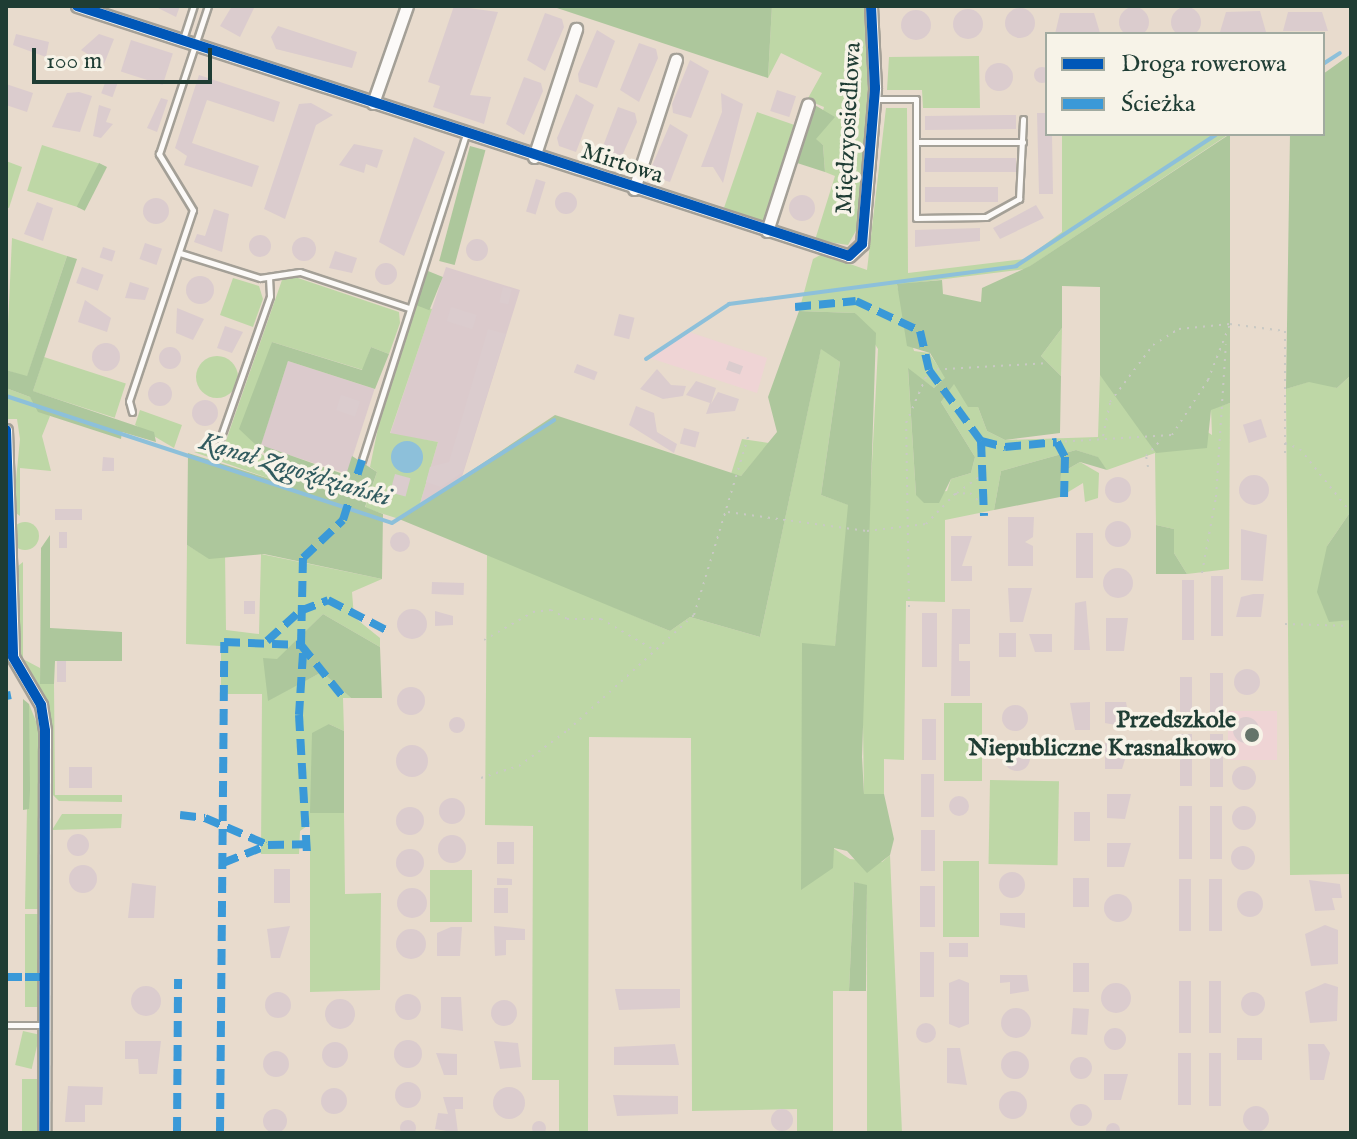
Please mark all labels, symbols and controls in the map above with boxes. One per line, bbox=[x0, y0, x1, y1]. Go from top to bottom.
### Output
scale bar bbox=[36, 32, 216, 82]
legend bbox=[1045, 32, 1325, 136]
street label: Międzyosiedlowa bbox=[830, 41, 868, 215]
text: 100 m bbox=[46, 46, 102, 77]
text: Droga rowerowa bbox=[1121, 49, 1286, 80]
text: Ścieżka bbox=[1121, 89, 1195, 120]
street label: Mirtowa bbox=[577, 137, 667, 191]
water label: Kanał Zagoździański bbox=[196, 426, 394, 514]
place label: Przedszkole Niepubliczne Krasnalkowo bbox=[968, 707, 1236, 763]
marker: Przedszkole Niepubliczne Krasnalkowo bbox=[1243, 726, 1261, 744]

